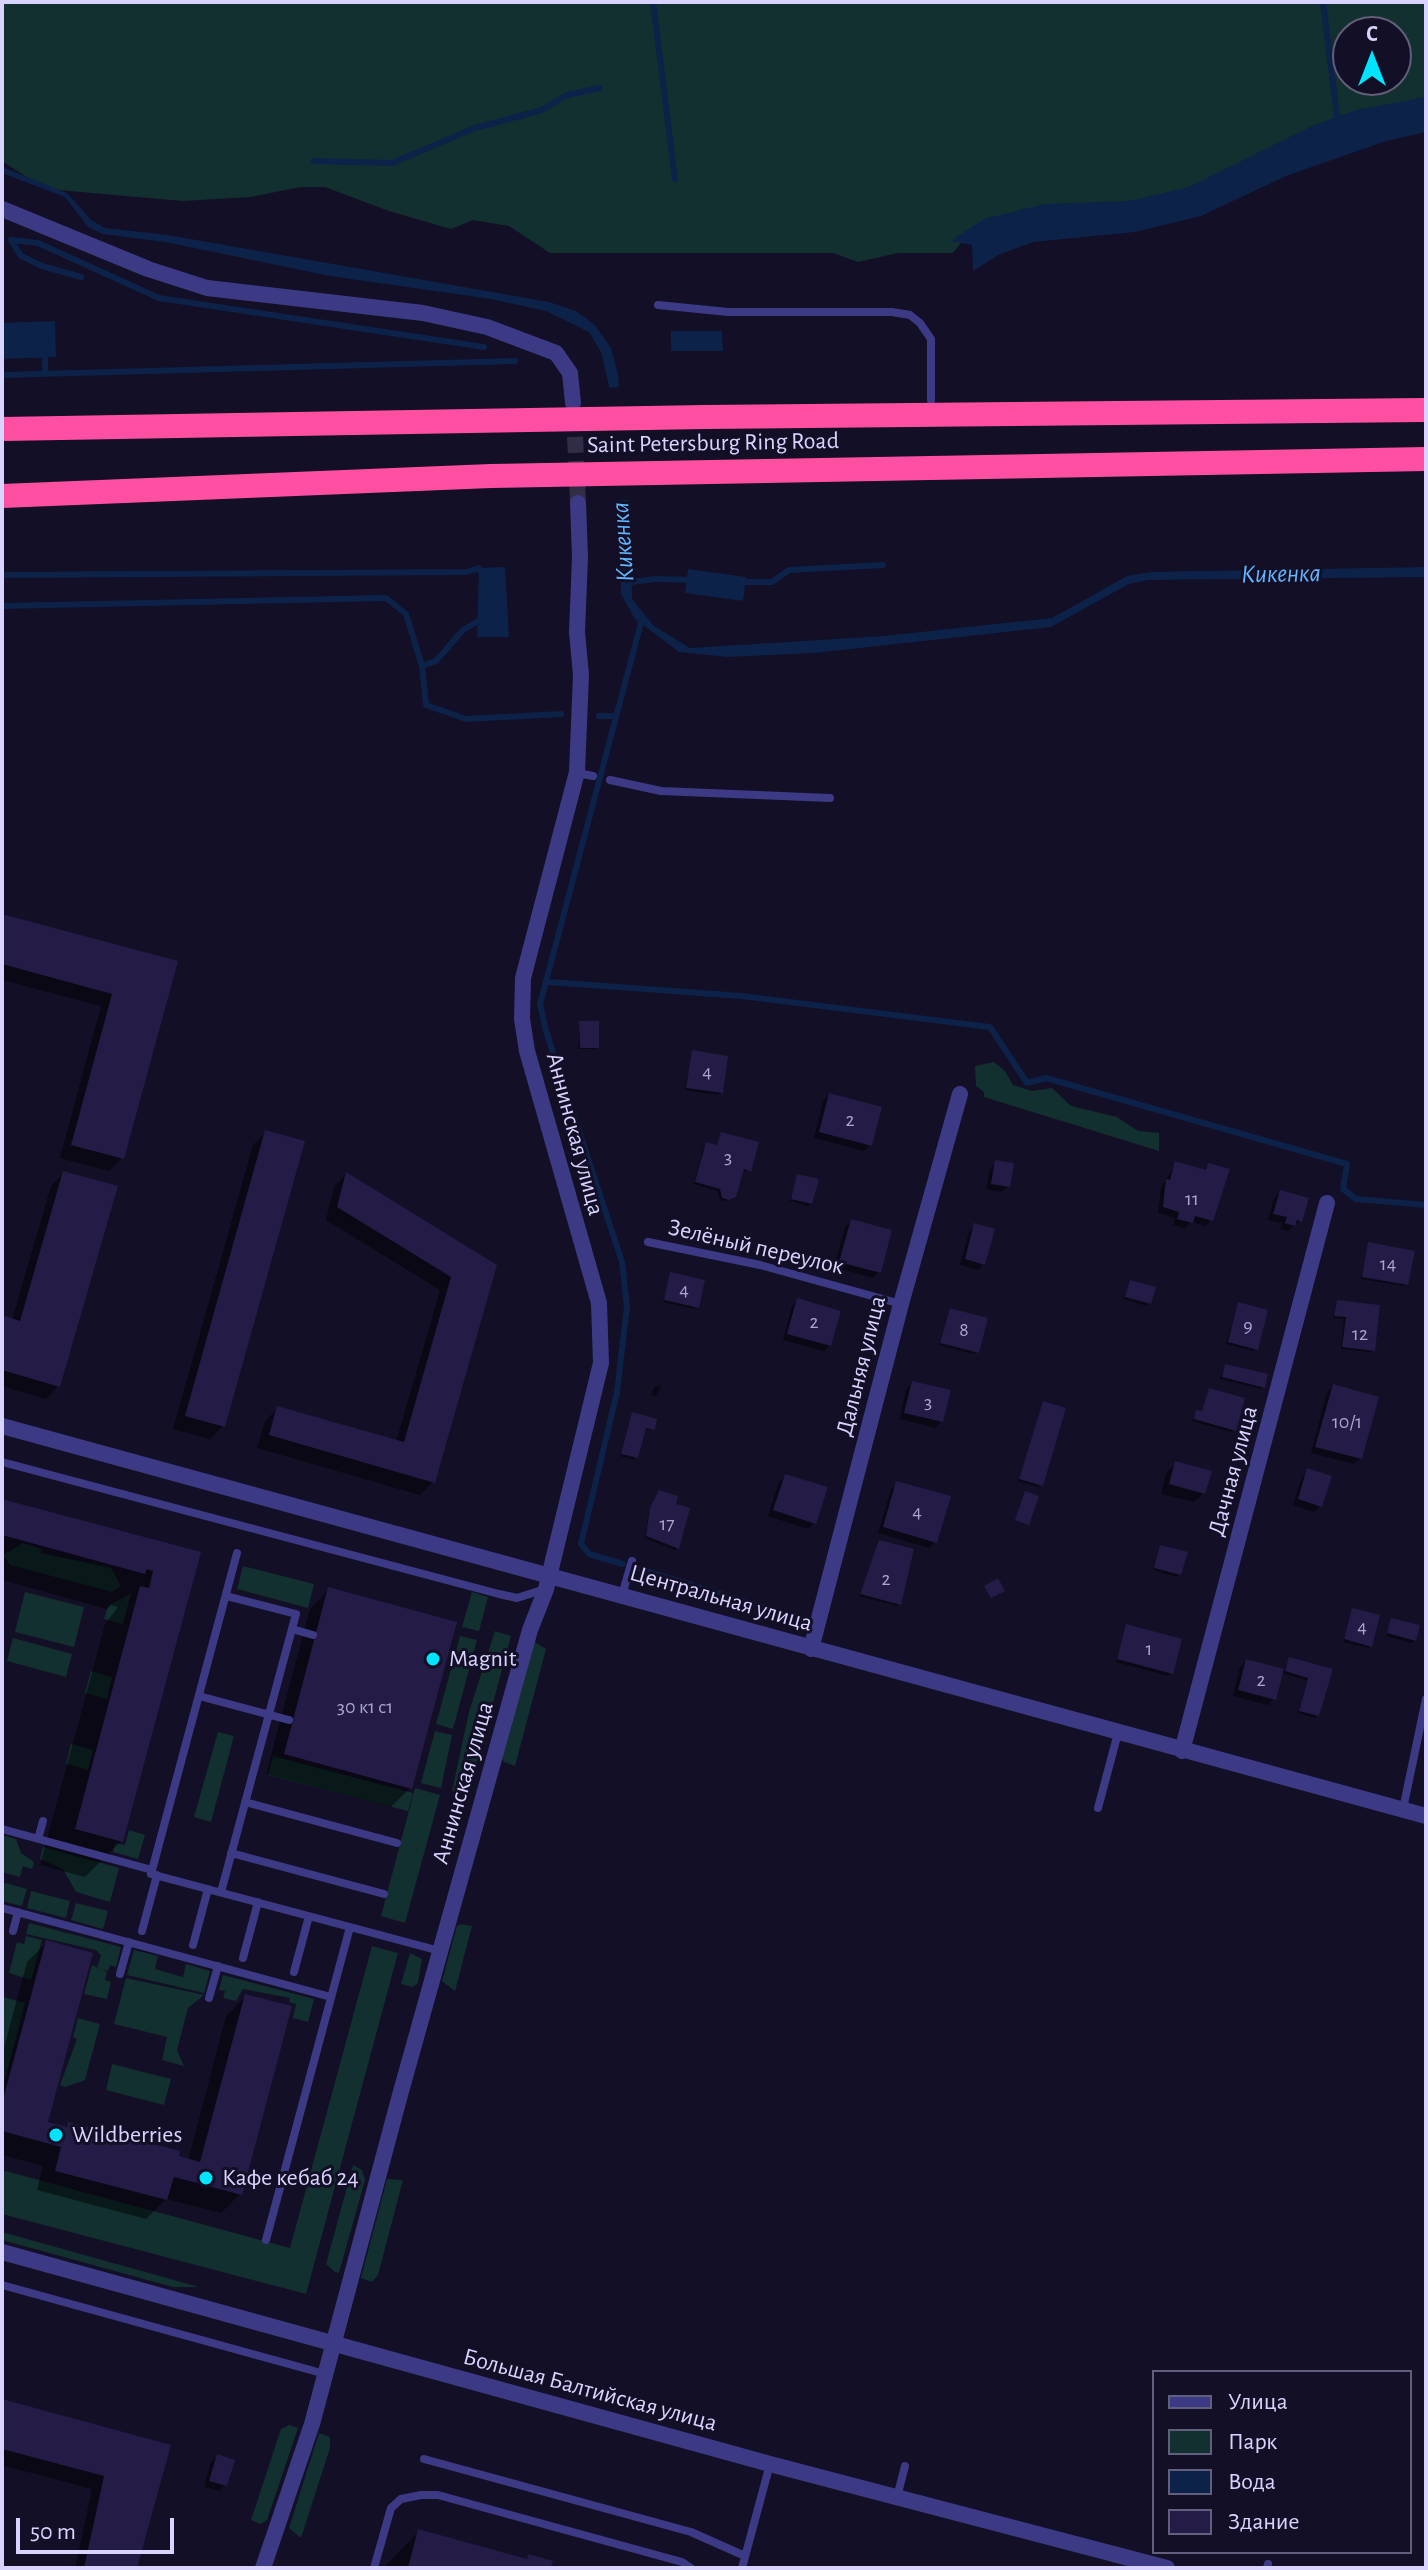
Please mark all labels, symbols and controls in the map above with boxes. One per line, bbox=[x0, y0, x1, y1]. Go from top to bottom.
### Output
north arrow bbox=[1332, 16, 1412, 96]
text: С bbox=[1366, 23, 1378, 45]
street label: Saint Petersburg Ring Road bbox=[587, 426, 839, 460]
water label: Кикенка bbox=[605, 501, 641, 583]
water label: Кикенка bbox=[1241, 558, 1321, 590]
street label: Аннинская улица bbox=[539, 1049, 611, 1219]
house number: 4 bbox=[702, 1060, 712, 1084]
house number: 2 bbox=[845, 1108, 855, 1132]
house number: 3 bbox=[724, 1145, 732, 1169]
house number: 11 bbox=[1185, 1187, 1199, 1211]
street label: Зелёный переулок bbox=[665, 1213, 847, 1281]
house number: 14 bbox=[1380, 1252, 1396, 1276]
house number: 4 bbox=[679, 1278, 689, 1302]
street label: Дальняя улица bbox=[830, 1293, 892, 1439]
house number: 2 bbox=[809, 1310, 819, 1334]
house number: 9 bbox=[1243, 1314, 1253, 1338]
house number: 8 bbox=[959, 1318, 969, 1342]
house number: 12 bbox=[1352, 1322, 1368, 1346]
house number: 3 bbox=[924, 1390, 932, 1414]
street label: Дачная улица bbox=[1202, 1403, 1264, 1539]
house number: 10/1 bbox=[1332, 1410, 1362, 1434]
house number: 4 bbox=[912, 1500, 922, 1524]
house number: 17 bbox=[659, 1512, 675, 1536]
street label: Центральная улица bbox=[626, 1558, 816, 1638]
house number: 2 bbox=[881, 1567, 891, 1591]
house number: 4 bbox=[1357, 1615, 1367, 1639]
house number: 1 bbox=[1146, 1637, 1152, 1661]
place label: Magnit bbox=[449, 1645, 516, 1673]
marker: Magnit bbox=[424, 1650, 442, 1668]
house number: 2 bbox=[1256, 1668, 1266, 1692]
house number: 30 к1 с1 bbox=[337, 1695, 393, 1719]
street label: Аннинская улица bbox=[426, 1699, 500, 1867]
place label: Wildberries bbox=[72, 2121, 182, 2149]
marker: Wildberries bbox=[47, 2126, 65, 2144]
place label: Кафе кебаб 24 bbox=[222, 2164, 359, 2192]
marker: Кафе кебаб 24 bbox=[197, 2169, 215, 2187]
street label: Большая Балтийская улица bbox=[460, 2342, 720, 2438]
legend bbox=[1152, 2370, 1412, 2554]
text: Улица bbox=[1228, 2390, 1288, 2414]
text: Парк bbox=[1228, 2430, 1277, 2454]
text: Вода bbox=[1228, 2470, 1276, 2494]
scale bar bbox=[20, 2502, 178, 2552]
text: Здание bbox=[1228, 2510, 1299, 2534]
text: 50 m bbox=[30, 2520, 76, 2544]

